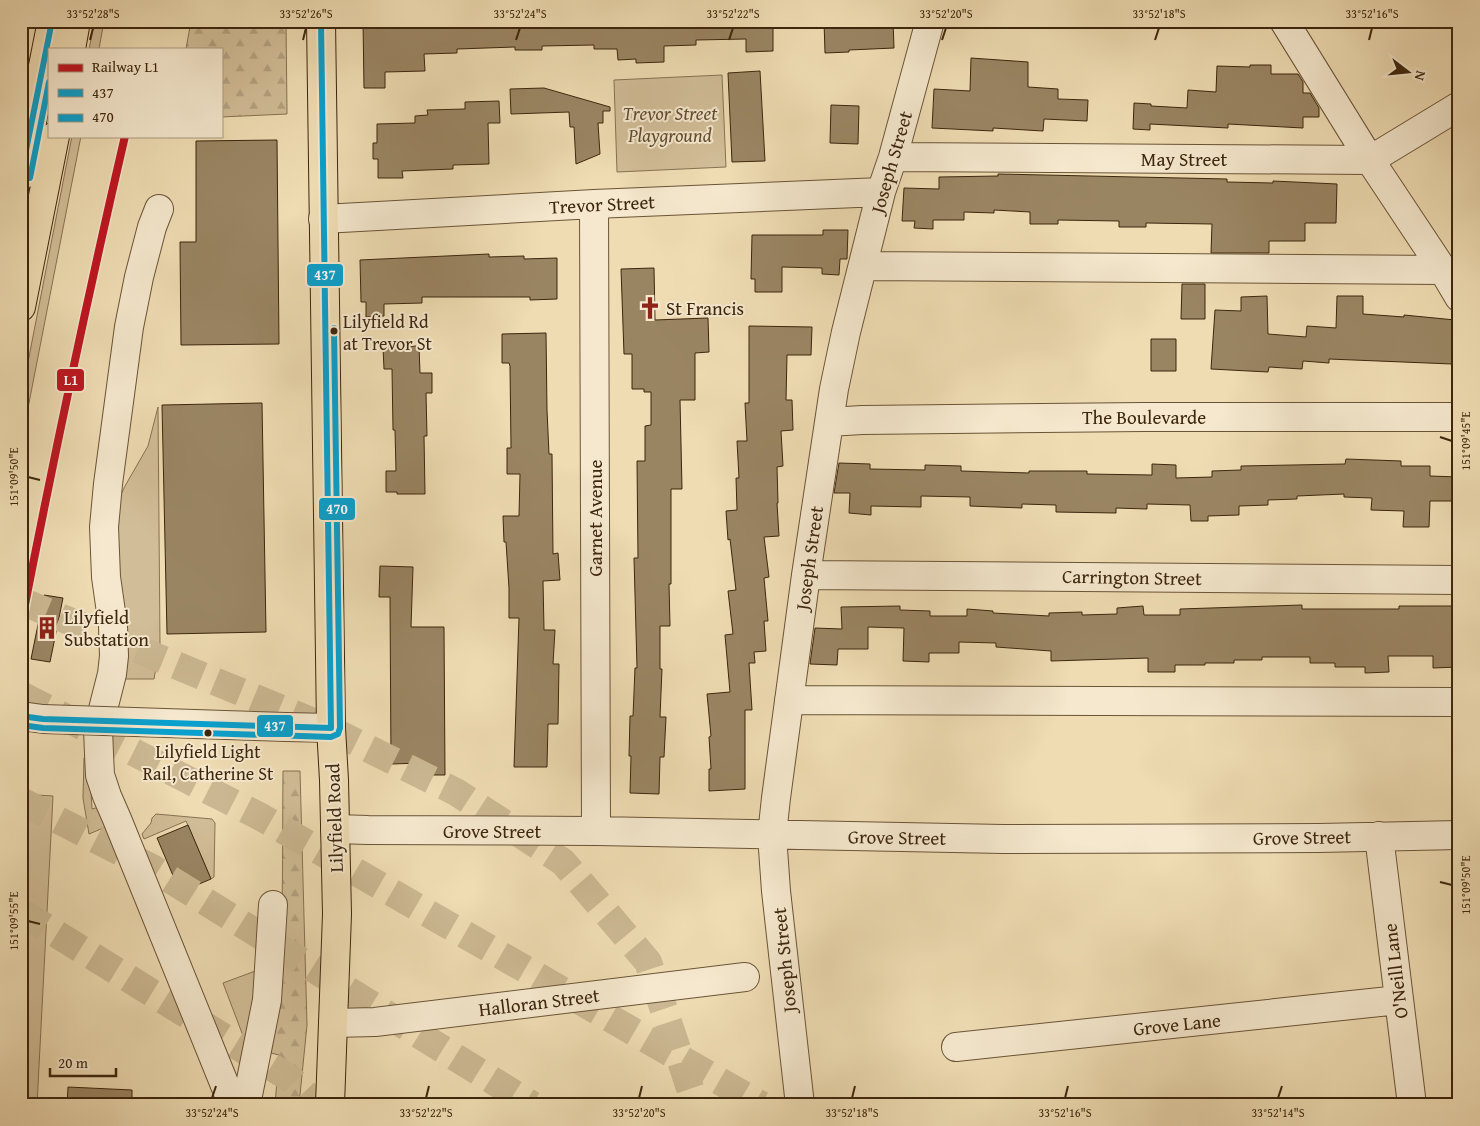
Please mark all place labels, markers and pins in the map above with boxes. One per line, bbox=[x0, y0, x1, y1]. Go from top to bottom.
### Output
place label: St Francis bbox=[666, 294, 744, 322]
church icon: St Francis bbox=[637, 295, 663, 321]
place label: Lilyfield Rd at Trevor St bbox=[343, 308, 432, 357]
marker: Lilyfield Rd at Trevor St bbox=[329, 326, 339, 336]
place label: Lilyfield Substation bbox=[64, 603, 149, 653]
building icon: Lilyfield Substation bbox=[34, 615, 60, 641]
marker: Lilyfield Light Rail, Catherine St bbox=[203, 728, 213, 738]
place label: Lilyfield Light Rail, Catherine St bbox=[143, 738, 274, 787]

